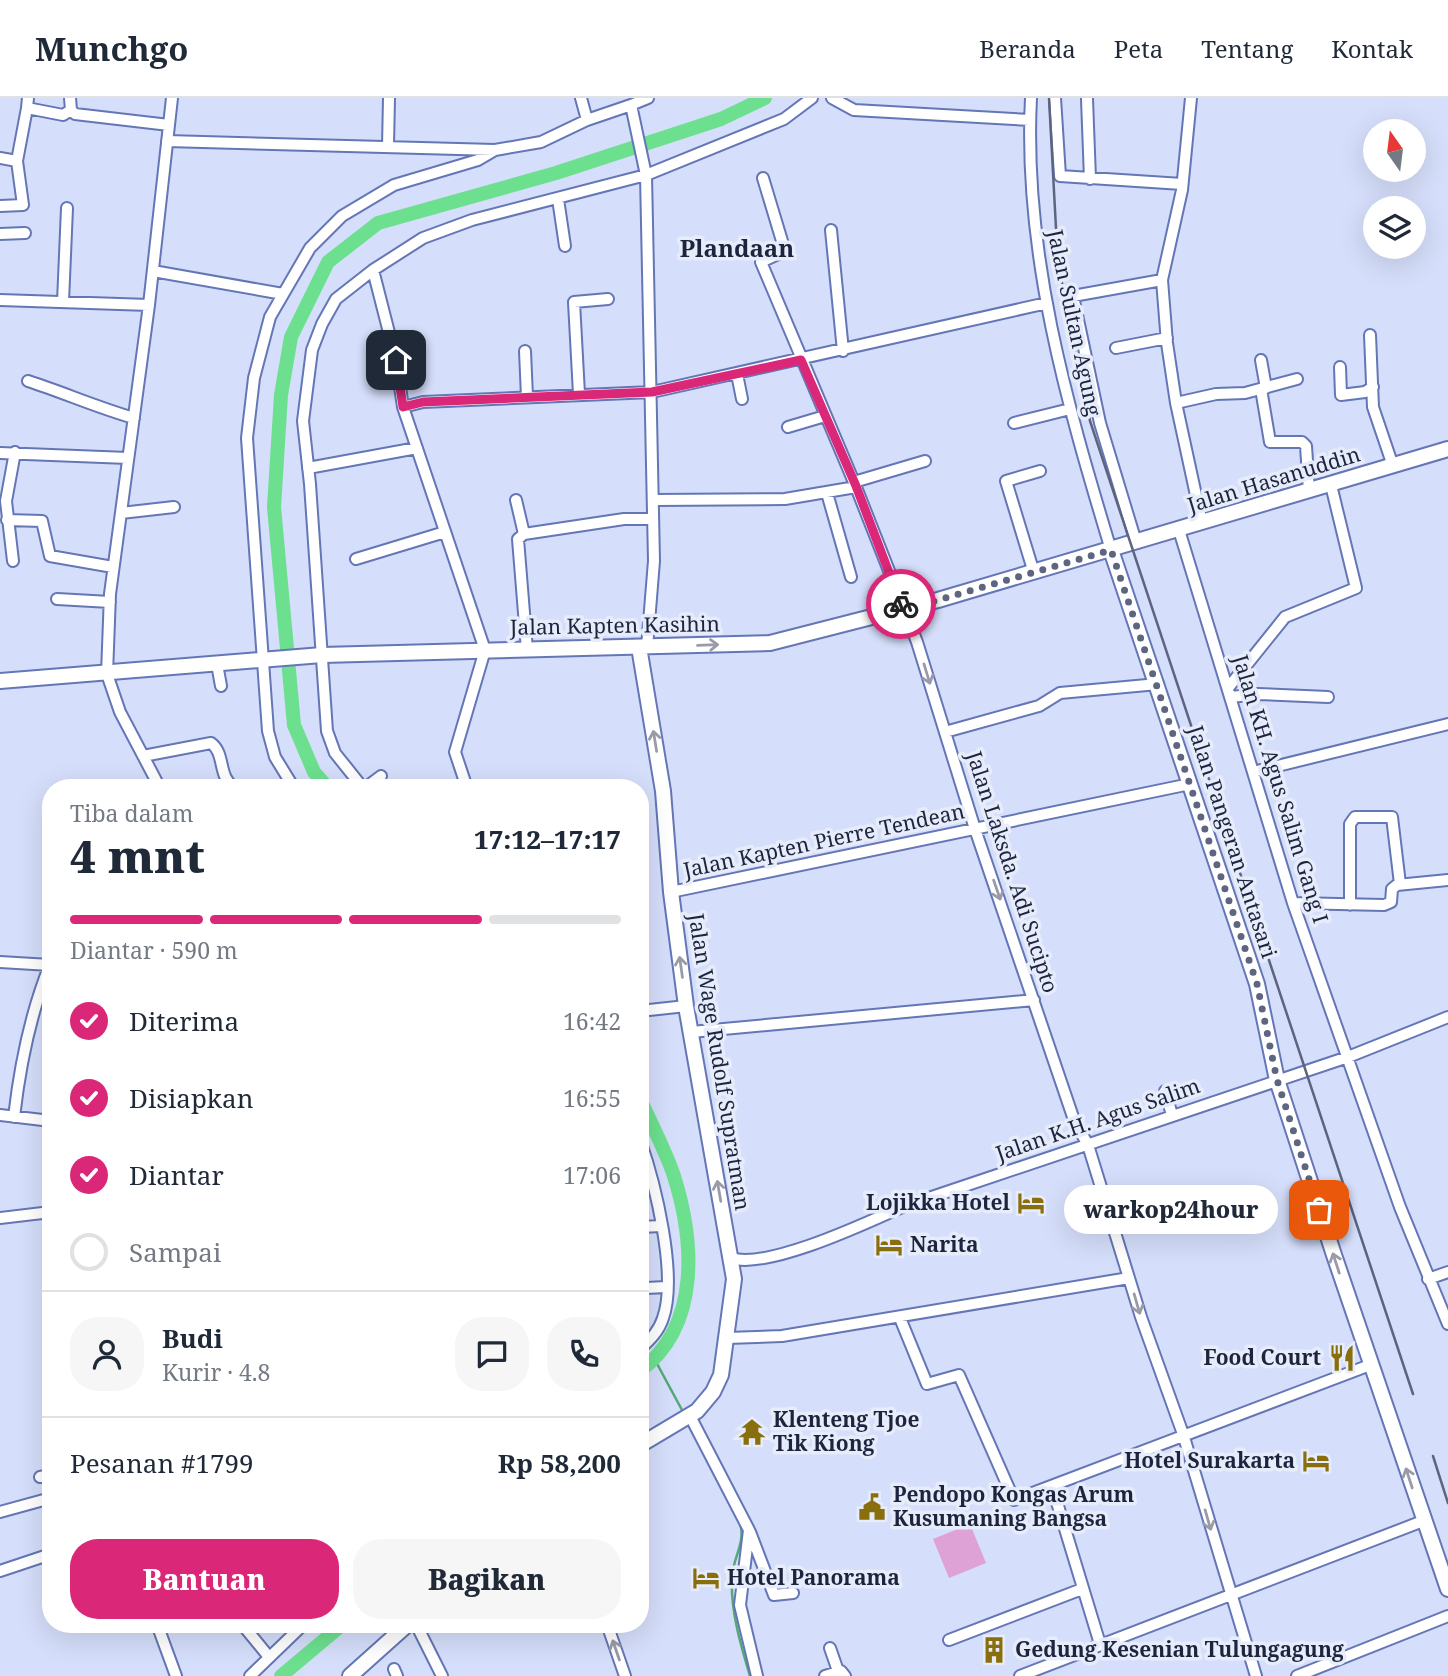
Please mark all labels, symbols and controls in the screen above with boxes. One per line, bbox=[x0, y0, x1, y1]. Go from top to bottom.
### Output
text: Munchgo bbox=[35, 26, 189, 71]
text: Beranda bbox=[979, 32, 1076, 65]
text: Peta bbox=[1114, 32, 1163, 65]
text: Tentang bbox=[1201, 32, 1293, 65]
text: Kontak bbox=[1331, 32, 1413, 65]
north arrow bbox=[1363, 119, 1426, 182]
map controls bbox=[1363, 119, 1426, 259]
button: layers bbox=[1363, 196, 1426, 259]
street label: Jalan Sultan Agung bbox=[1041, 226, 1109, 419]
district label: Plandaan bbox=[680, 231, 794, 264]
pin bbox=[366, 330, 426, 390]
icon: home bbox=[377, 341, 415, 379]
street label: Jalan Hasanuddin bbox=[1183, 439, 1364, 519]
courier bbox=[866, 569, 936, 639]
icon: bike bbox=[882, 585, 920, 623]
street label: Jalan Kapten Kasihin bbox=[509, 609, 720, 641]
one-way arrow bbox=[696, 638, 719, 652]
street label: Jalan KH. Agus Salim Gang I bbox=[1226, 650, 1335, 926]
one-way arrow bbox=[921, 663, 934, 685]
street label: Jalan Pangeran Antasari bbox=[1182, 721, 1284, 962]
one-way arrow bbox=[648, 730, 661, 753]
street label: Jalan Laksda. Adi Sucipto bbox=[960, 746, 1065, 996]
text: Tiba dalam bbox=[70, 797, 193, 829]
street label: Jalan Kapten Pierre Tendean bbox=[680, 797, 967, 884]
text: 17:12–17:17 bbox=[474, 821, 621, 857]
text: 4 mnt bbox=[70, 824, 205, 886]
one-way arrow bbox=[992, 879, 1004, 901]
street label: Jalan Wage Rudolf Supratman bbox=[683, 910, 757, 1212]
text: Diantar · 590 m bbox=[70, 934, 238, 966]
one-way arrow bbox=[674, 956, 687, 979]
icon: check bbox=[70, 1002, 108, 1040]
text: Diterima bbox=[129, 1003, 239, 1039]
text: 16:42 bbox=[563, 1005, 621, 1037]
street label: Jalan K.H. Agus Salim bbox=[991, 1071, 1204, 1167]
icon: check bbox=[70, 1079, 108, 1117]
text: Disiapkan bbox=[129, 1080, 254, 1116]
text: 16:55 bbox=[563, 1082, 621, 1114]
icon: check bbox=[70, 1156, 108, 1194]
text: Diantar bbox=[129, 1157, 224, 1193]
text: 17:06 bbox=[563, 1159, 621, 1191]
one-way arrow bbox=[712, 1180, 725, 1203]
pin bbox=[1289, 1180, 1349, 1240]
callout: warkop24hour bbox=[1064, 1186, 1277, 1234]
place label: Lojikka Hotel bbox=[866, 1188, 1011, 1216]
hotel icon: Lojikka Hotel bbox=[1016, 1188, 1046, 1218]
icon: bag bbox=[1300, 1191, 1338, 1229]
text: warkop24hour bbox=[1084, 1193, 1258, 1225]
hotel icon: Narita bbox=[874, 1230, 904, 1260]
place label: Narita bbox=[910, 1230, 979, 1258]
text: Sampai bbox=[129, 1234, 221, 1270]
one-way arrow bbox=[1329, 1252, 1341, 1274]
one-way arrow bbox=[1131, 1292, 1144, 1314]
button: person bbox=[70, 1317, 144, 1391]
button: chat bbox=[455, 1317, 529, 1391]
button: phone bbox=[547, 1317, 621, 1391]
text: Budi bbox=[162, 1320, 223, 1356]
place label: Food Court bbox=[1203, 1343, 1321, 1371]
restaurant icon: Food Court bbox=[1327, 1343, 1357, 1373]
text: Kurir · 4.8 bbox=[162, 1356, 270, 1388]
place label: Klenteng Tjoe Tik Kiong bbox=[773, 1405, 919, 1457]
temple icon: Klenteng Tjoe Tik Kiong bbox=[737, 1417, 767, 1447]
text: Pesanan #1799 bbox=[70, 1445, 254, 1481]
text: Rp 58,200 bbox=[498, 1445, 621, 1481]
place label: Hotel Surakarta bbox=[1124, 1446, 1295, 1474]
hotel icon: Hotel Surakarta bbox=[1301, 1446, 1331, 1476]
one-way arrow bbox=[1402, 1468, 1414, 1490]
place label: Pendopo Kongas Arum Kusumaning Bangsa bbox=[893, 1480, 1134, 1532]
public building icon: Pendopo Kongas Arum Kusumaning Bangsa bbox=[857, 1492, 887, 1522]
one-way arrow bbox=[1202, 1508, 1215, 1530]
button: Bantuan bbox=[70, 1539, 339, 1619]
button: Bagikan bbox=[353, 1539, 621, 1619]
hotel icon: Hotel Panorama bbox=[691, 1563, 721, 1593]
place label: Hotel Panorama bbox=[727, 1563, 900, 1591]
building icon: Gedung Kesenian Tulungagung bbox=[979, 1635, 1009, 1665]
place label: Gedung Kesenian Tulungagung bbox=[1015, 1635, 1344, 1663]
one-way arrow bbox=[609, 1639, 622, 1661]

